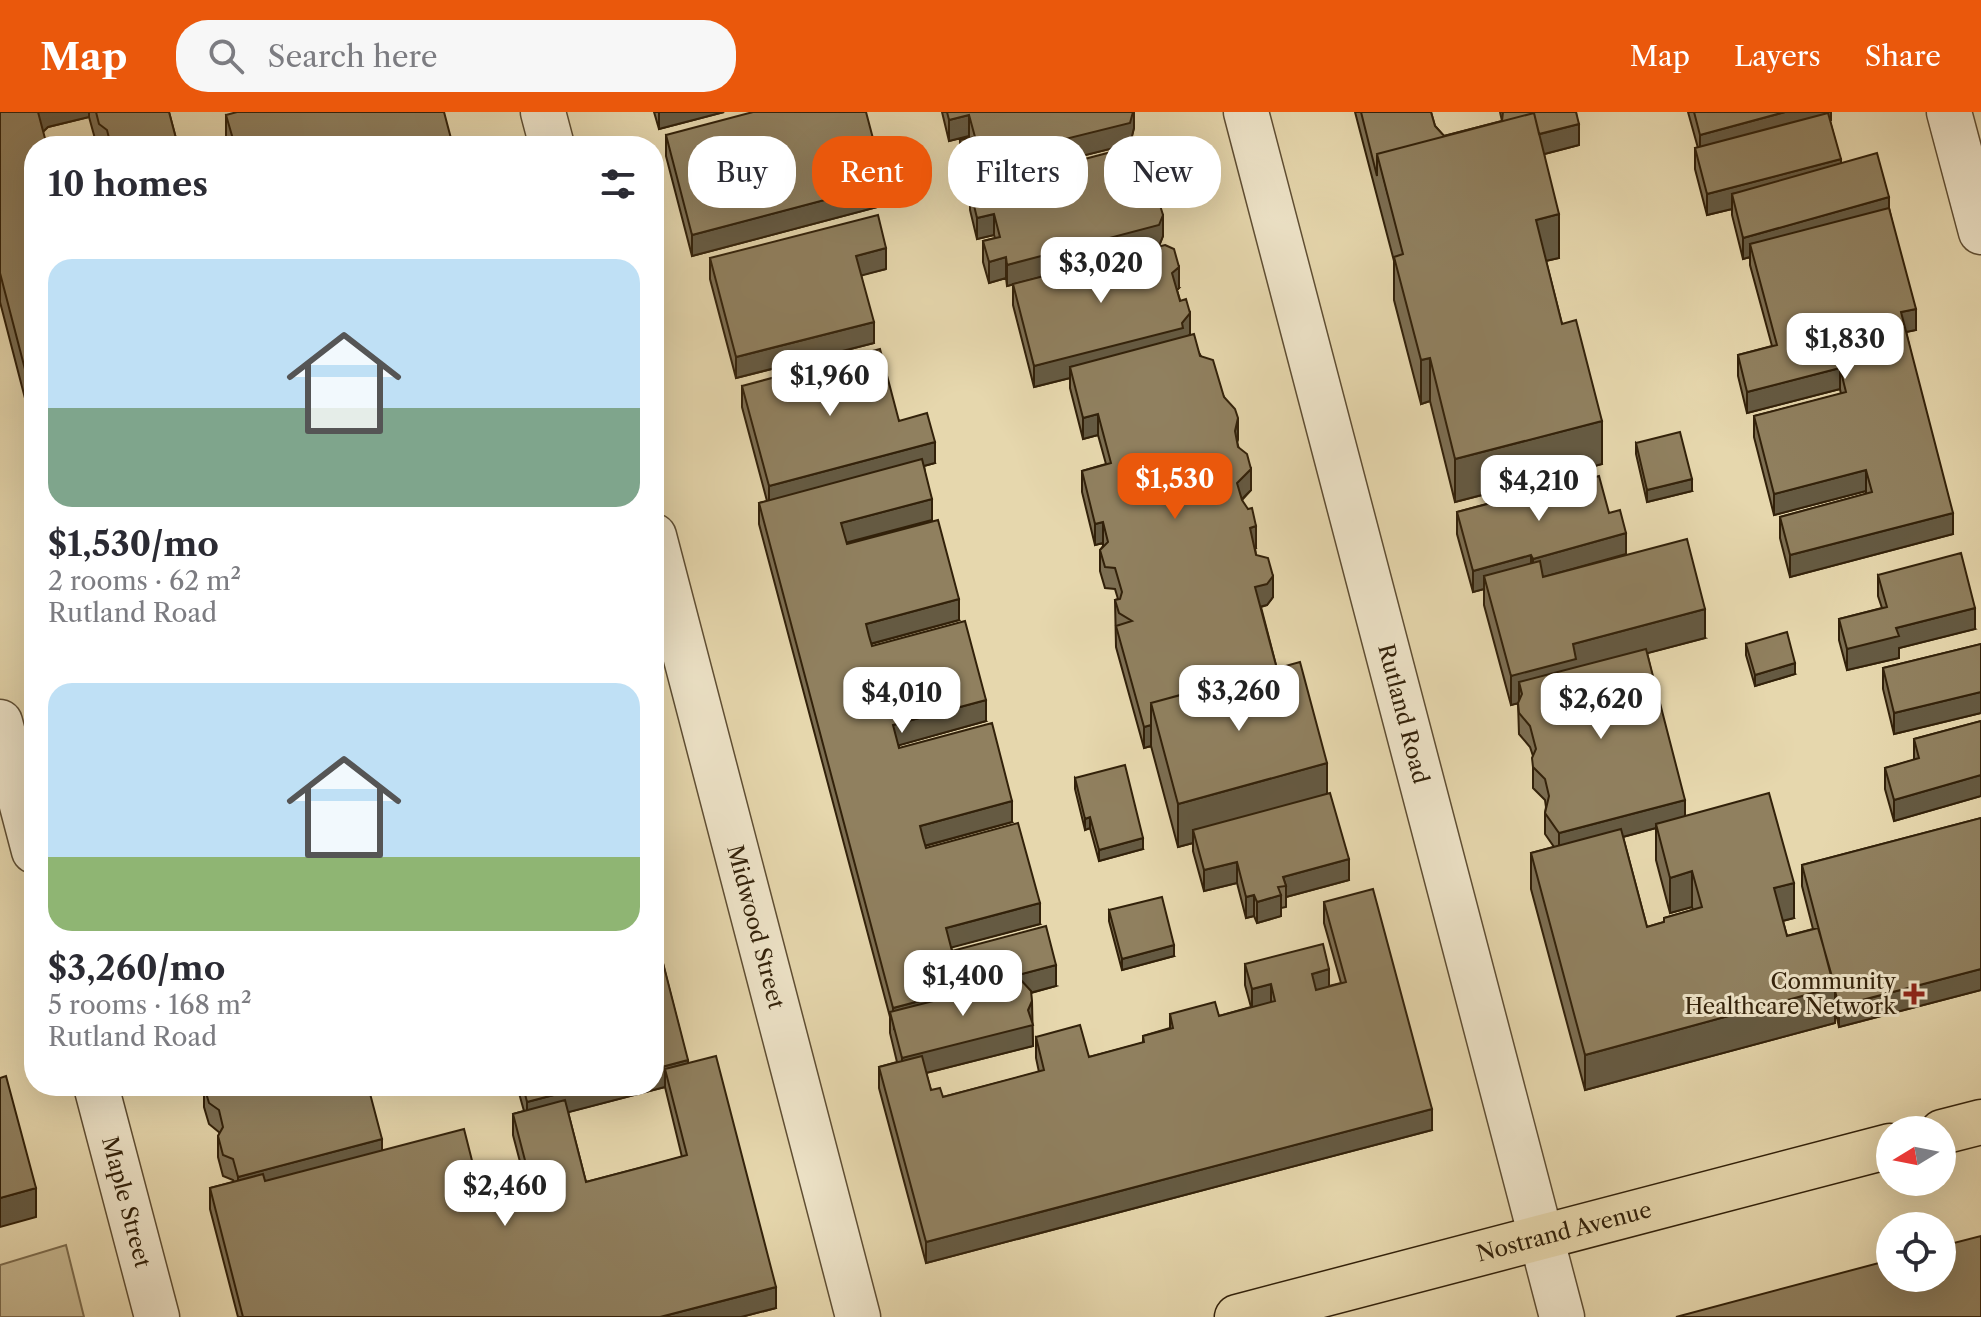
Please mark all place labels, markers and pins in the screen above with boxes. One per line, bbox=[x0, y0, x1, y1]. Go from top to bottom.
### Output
pin: $3,020 bbox=[1036, 237, 1166, 305]
pin: $1,830 bbox=[1780, 313, 1910, 381]
pin: $1,960 bbox=[765, 350, 895, 418]
pin: $1,530 bbox=[1110, 453, 1240, 521]
pin: $4,210 bbox=[1474, 455, 1604, 523]
pin: $3,260 bbox=[1174, 665, 1304, 733]
pin: $4,010 bbox=[837, 667, 967, 735]
pin: $2,620 bbox=[1536, 673, 1666, 741]
pin: $1,400 bbox=[898, 950, 1028, 1018]
place label: Community Healthcare Network bbox=[1684, 968, 1897, 1020]
marker: Community Healthcare Network bbox=[1903, 983, 1925, 1005]
pin: $2,460 bbox=[440, 1160, 570, 1228]

